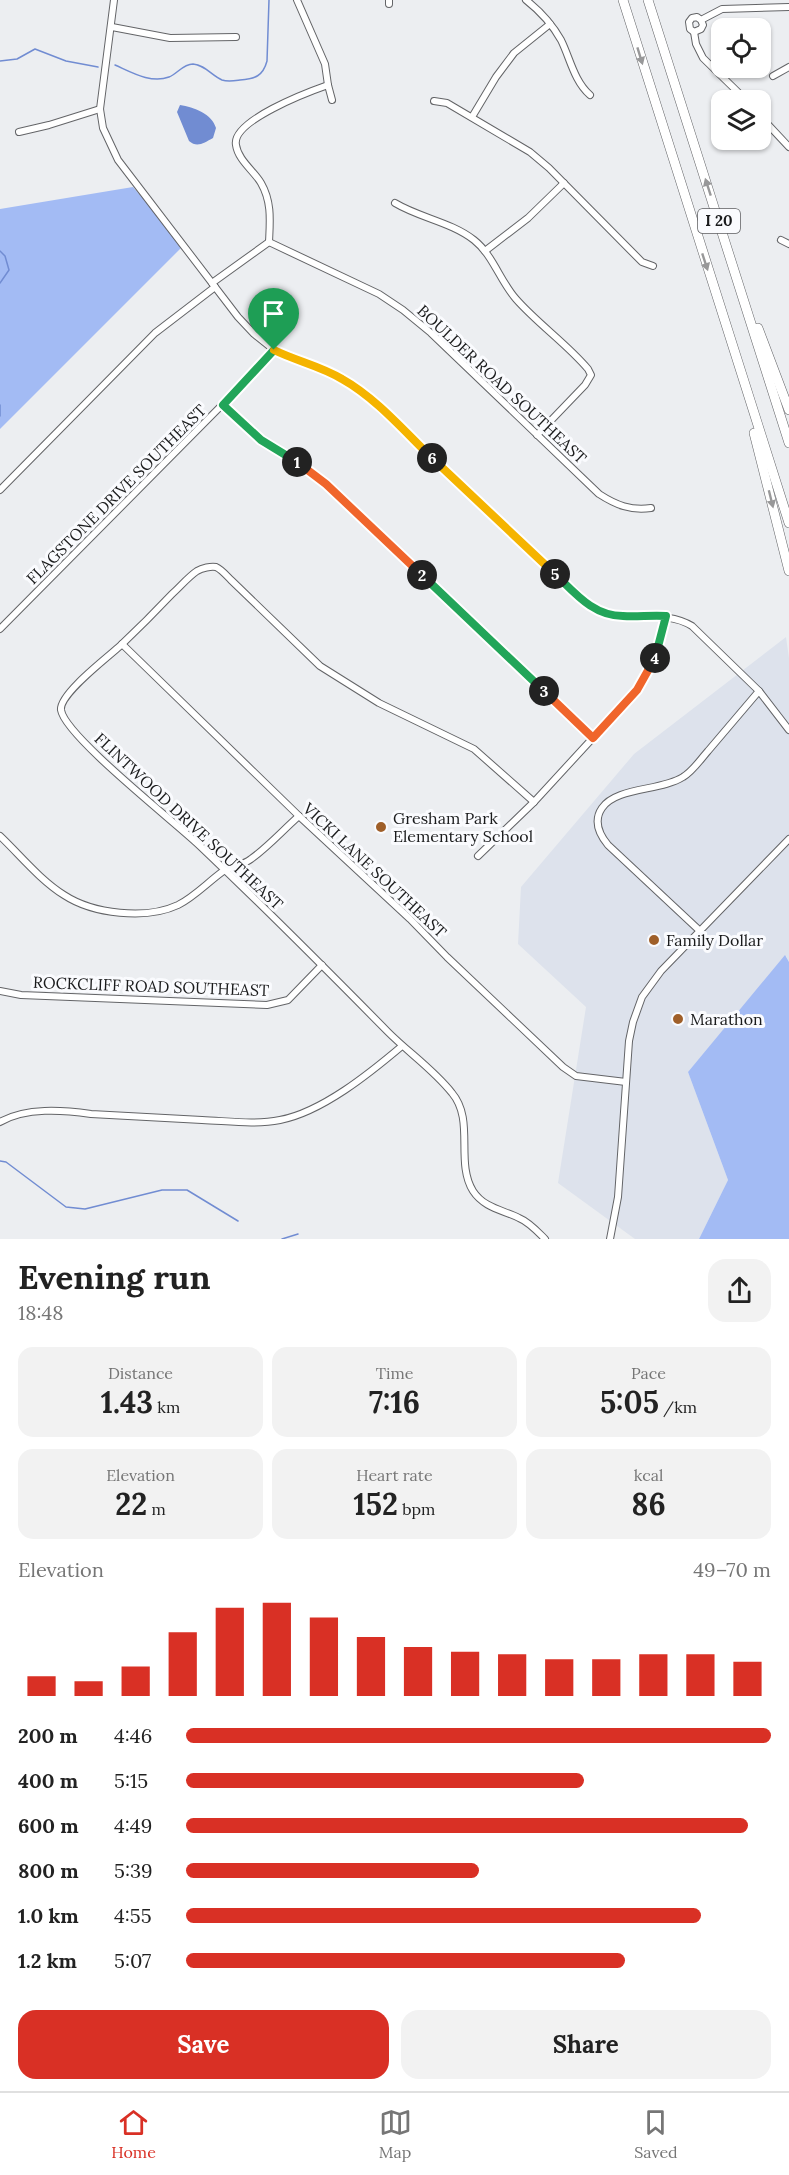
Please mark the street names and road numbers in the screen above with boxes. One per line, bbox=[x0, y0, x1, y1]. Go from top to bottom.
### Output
road number: I 20 bbox=[698, 209, 740, 233]
street label: BOULDER ROAD SOUTHEAST bbox=[413, 300, 591, 468]
street label: FLAGSTONE DRIVE SOUTHEAST bbox=[22, 400, 210, 588]
street label: FLINTWOOD DRIVE SOUTHEAST bbox=[91, 728, 287, 914]
street label: VICKI LANE SOUTHEAST bbox=[298, 798, 451, 942]
street label: ROCKCLIFF ROAD SOUTHEAST bbox=[33, 972, 269, 1000]

